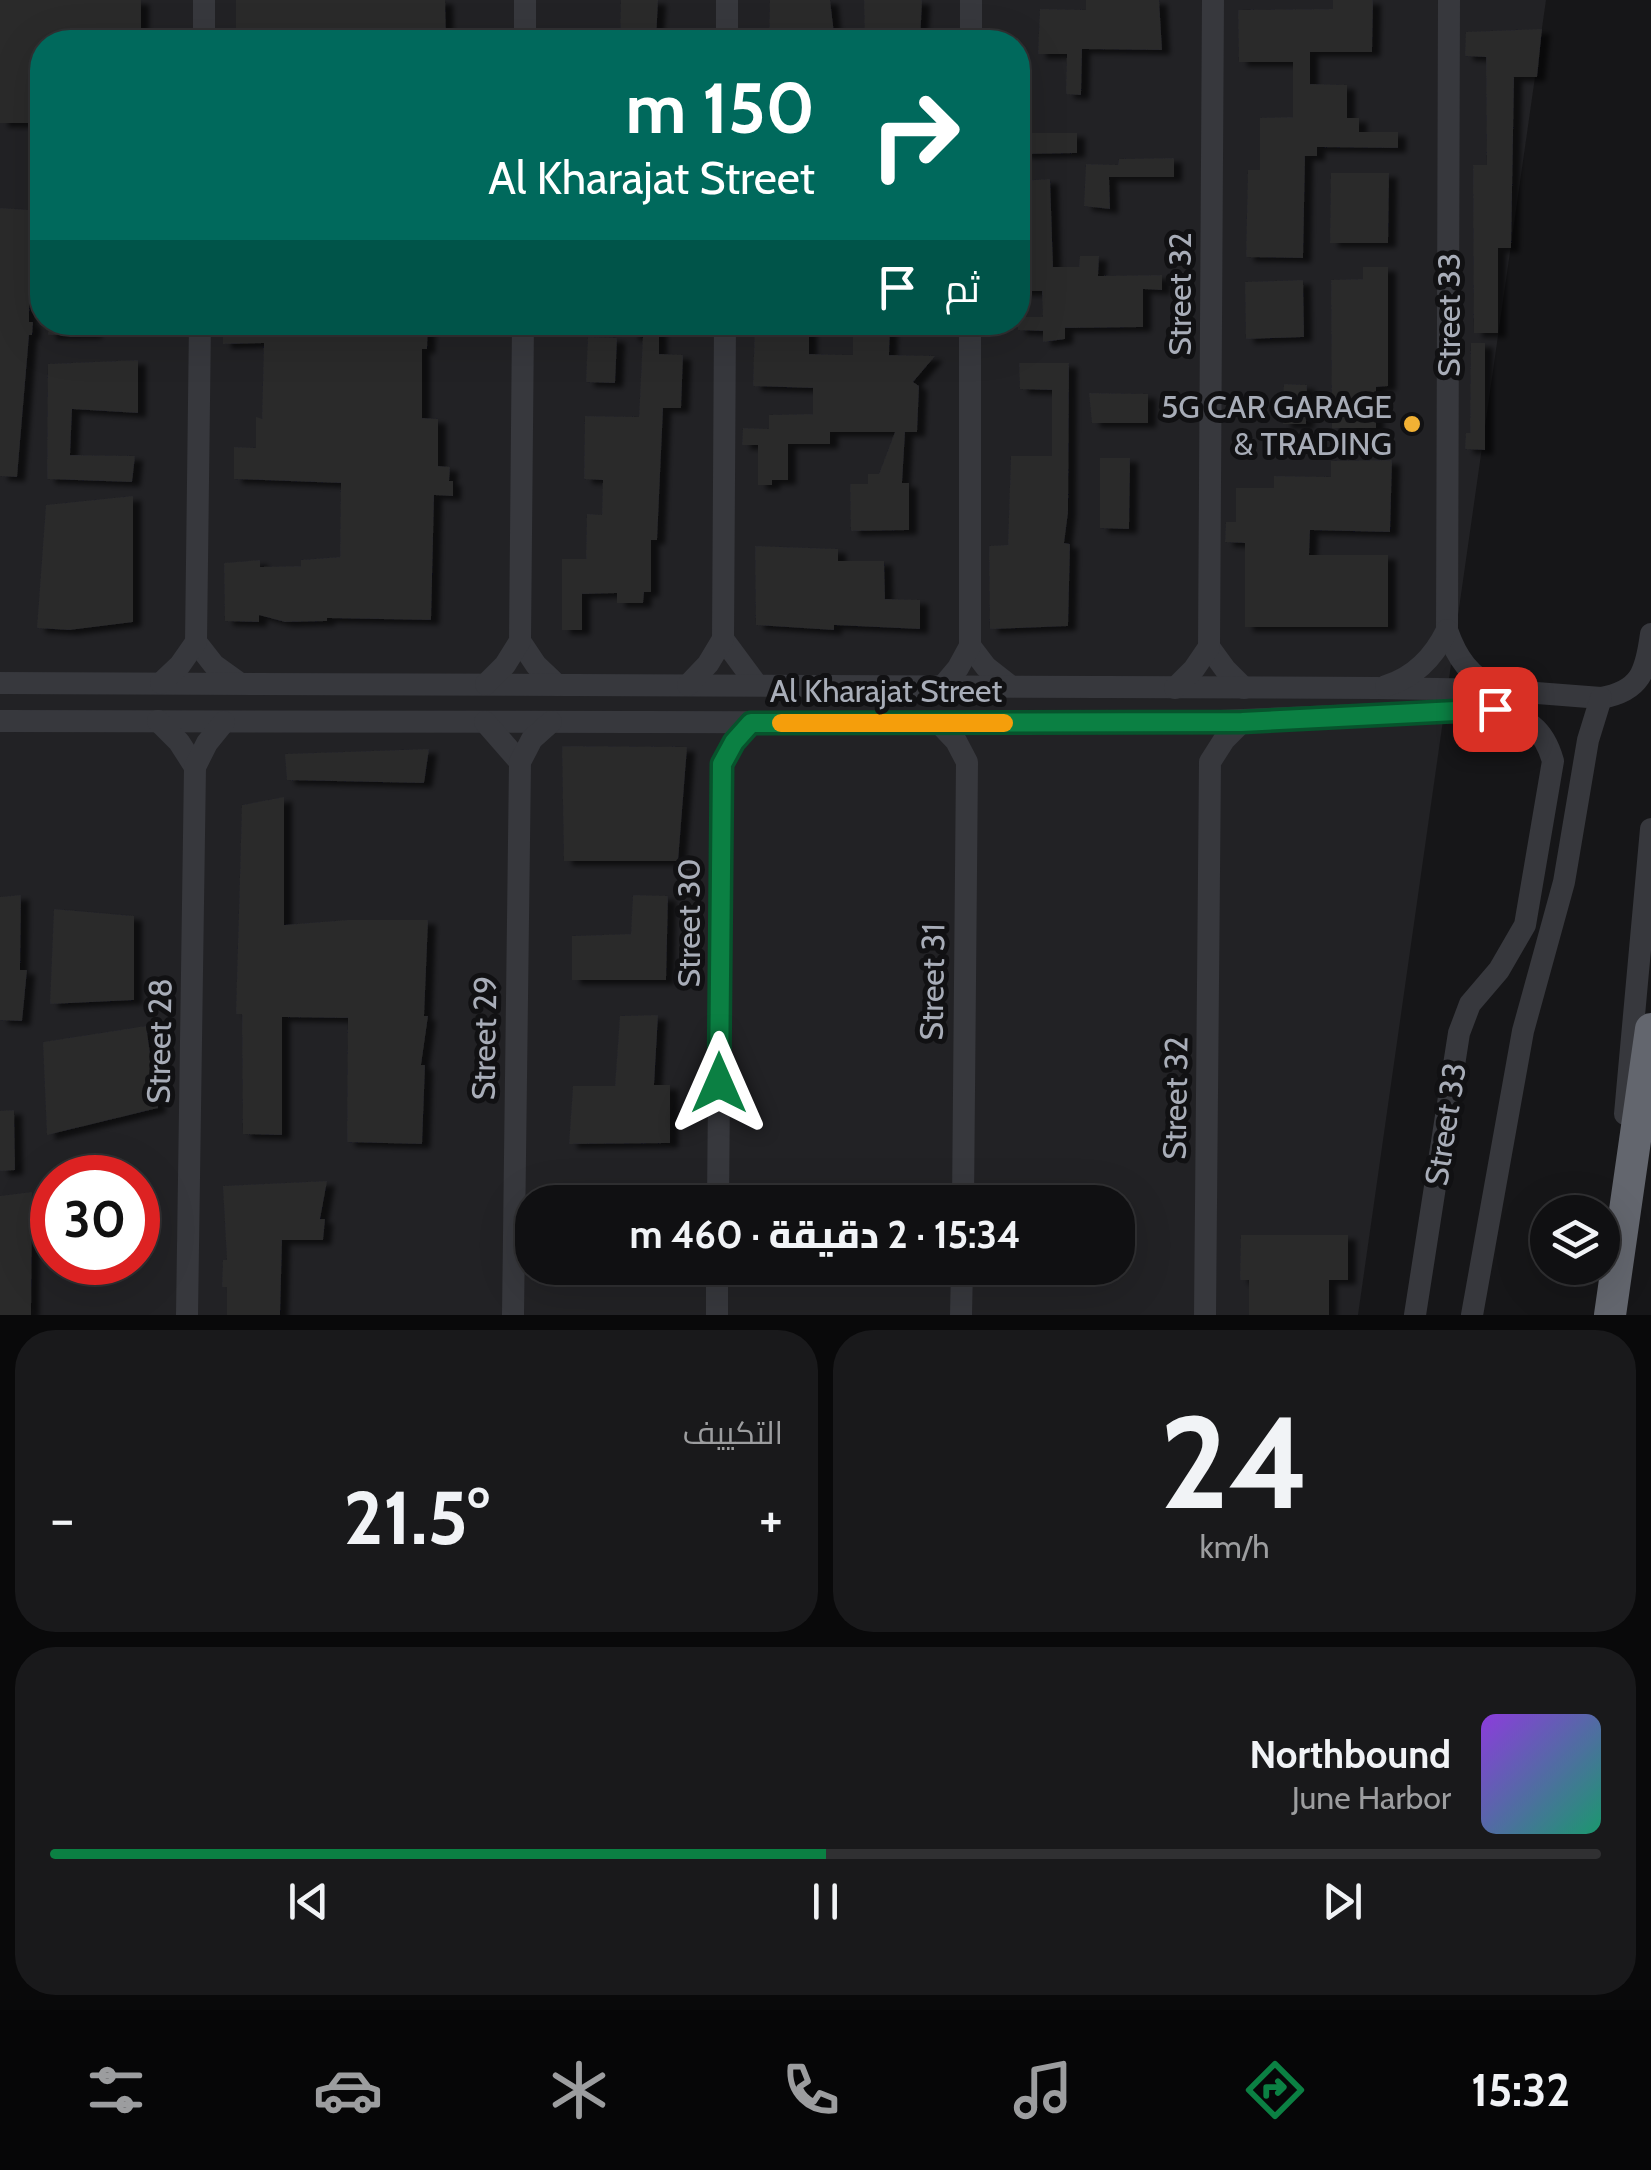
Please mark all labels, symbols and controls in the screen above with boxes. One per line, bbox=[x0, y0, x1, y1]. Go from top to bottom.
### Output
text: 150 m bbox=[626, 65, 815, 151]
icon: right bbox=[850, 70, 980, 200]
text: Al Kharajat Street bbox=[488, 151, 815, 205]
street label: Street 32 bbox=[1160, 232, 1199, 356]
street label: Street 33 bbox=[1429, 253, 1468, 377]
icon: arrive bbox=[870, 260, 925, 315]
text: ثم bbox=[945, 265, 980, 312]
place label: 5G CAR GARAGE & TRADING bbox=[1161, 387, 1392, 463]
marker: 5G CAR GARAGE & TRADING bbox=[1401, 413, 1423, 435]
pin bbox=[1453, 667, 1538, 752]
street label: Al Kharajat Street bbox=[770, 671, 1002, 710]
icon: arrive bbox=[1468, 682, 1523, 737]
street label: Street 30 bbox=[669, 858, 708, 988]
street label: Street 31 bbox=[911, 923, 953, 1041]
street label: Street 29 bbox=[463, 975, 505, 1101]
street label: Street 28 bbox=[138, 978, 180, 1104]
position arrow bbox=[667, 1031, 771, 1135]
street label: Street 32 bbox=[1154, 1036, 1196, 1160]
street label: Street 33 bbox=[1416, 1060, 1474, 1188]
speed limit sign: 30 bbox=[30, 1155, 160, 1285]
map controls bbox=[1530, 1195, 1620, 1285]
button: layers bbox=[1530, 1195, 1620, 1285]
text: 15:34 · 2 دقيقة · 460 m bbox=[629, 1211, 1021, 1258]
text: 24 bbox=[1160, 1383, 1309, 1541]
text: التكييف bbox=[683, 1413, 783, 1452]
text: 21.5° bbox=[344, 1472, 489, 1563]
text: − bbox=[50, 1485, 74, 1552]
text: + bbox=[759, 1485, 783, 1552]
text: km/h bbox=[1199, 1527, 1270, 1566]
text: Northbound bbox=[1249, 1731, 1451, 1778]
text: June Harbor bbox=[1292, 1778, 1451, 1817]
icon: previous bbox=[281, 1874, 336, 1929]
icon: pause bbox=[798, 1874, 853, 1929]
icon: next bbox=[1315, 1874, 1370, 1929]
icon: filters bbox=[81, 2055, 151, 2125]
icon: car bbox=[313, 2055, 383, 2125]
icon: climate bbox=[544, 2055, 614, 2125]
icon: phone bbox=[776, 2055, 846, 2125]
icon: music bbox=[1008, 2055, 1078, 2125]
icon: directions bbox=[1240, 2055, 1310, 2125]
text: 15:32 bbox=[1471, 2063, 1570, 2117]

